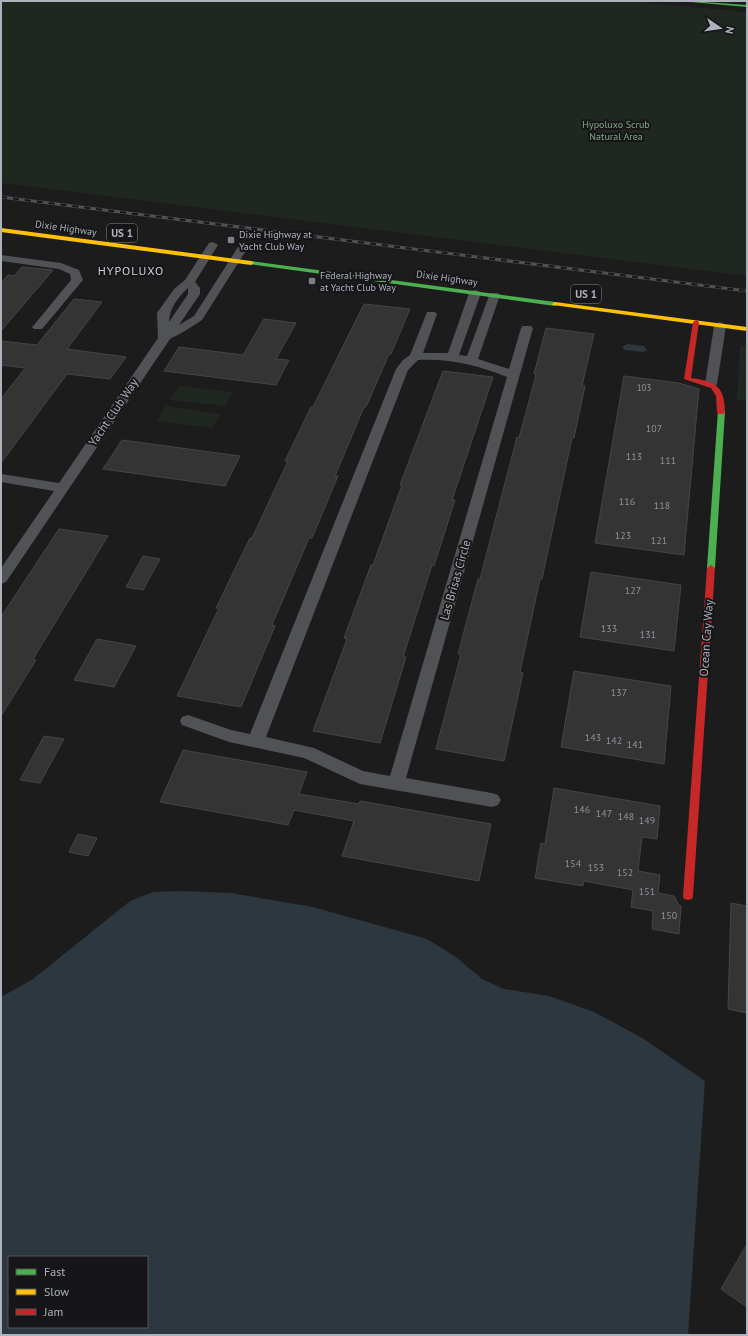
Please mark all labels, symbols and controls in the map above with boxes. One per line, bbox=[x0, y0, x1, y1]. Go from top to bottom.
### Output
north arrow bbox=[700, 8, 740, 48]
text: N bbox=[722, 25, 737, 35]
park label: Hypoluxo Scrub Natural Area bbox=[582, 118, 650, 143]
street label: Dixie Highway bbox=[34, 217, 98, 239]
road number: US 1 bbox=[107, 224, 137, 242]
place label: Dixie Highway at Yacht Club Way bbox=[239, 228, 312, 253]
marker: Dixie Highway at Yacht Club Way bbox=[226, 235, 236, 245]
district label: HYPOLUXO bbox=[98, 263, 164, 278]
street label: Dixie Highway bbox=[415, 267, 479, 289]
place label: Federal Highway at Yacht Club Way bbox=[320, 269, 396, 294]
marker: Federal Highway at Yacht Club Way bbox=[307, 276, 317, 286]
road number: US 1 bbox=[571, 285, 601, 303]
street label: Yacht Club Way bbox=[85, 375, 141, 449]
house number: 103 bbox=[637, 382, 651, 393]
house number: 107 bbox=[646, 422, 662, 435]
house number: 113 bbox=[626, 450, 642, 463]
house number: 111 bbox=[660, 454, 676, 467]
house number: 116 bbox=[619, 495, 635, 508]
house number: 118 bbox=[654, 499, 670, 512]
house number: 123 bbox=[615, 529, 631, 542]
house number: 121 bbox=[651, 534, 667, 547]
street label: Las Brisas Circle bbox=[436, 538, 474, 622]
house number: 127 bbox=[625, 584, 641, 597]
street label: Ocean Cay Way bbox=[696, 599, 716, 677]
house number: 133 bbox=[601, 622, 617, 635]
house number: 131 bbox=[640, 628, 656, 641]
house number: 137 bbox=[611, 686, 627, 699]
house number: 143 bbox=[585, 731, 601, 744]
house number: 142 bbox=[606, 734, 622, 747]
house number: 141 bbox=[627, 738, 643, 751]
house number: 146 bbox=[574, 803, 590, 816]
house number: 147 bbox=[596, 807, 612, 820]
house number: 148 bbox=[618, 810, 634, 823]
house number: 149 bbox=[639, 814, 655, 827]
house number: 154 bbox=[565, 857, 582, 870]
house number: 153 bbox=[588, 861, 604, 874]
house number: 152 bbox=[617, 866, 633, 879]
house number: 151 bbox=[639, 885, 655, 898]
house number: 150 bbox=[661, 909, 678, 922]
legend bbox=[8, 1256, 148, 1328]
text: Fast bbox=[44, 1264, 65, 1279]
text: Slow bbox=[44, 1284, 69, 1299]
text: Jam bbox=[43, 1304, 63, 1319]

